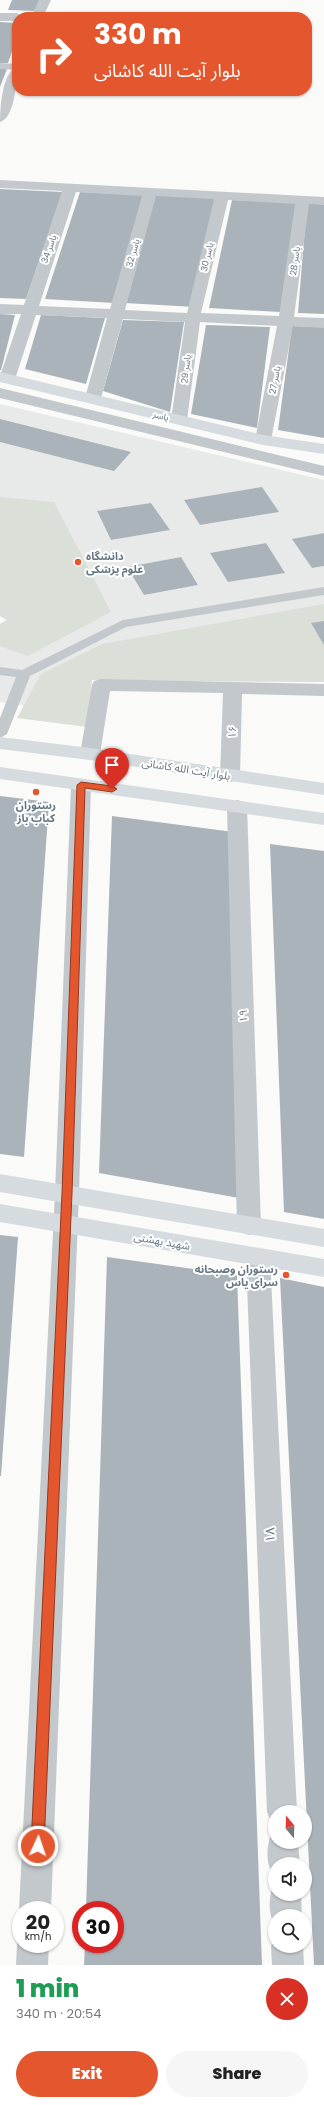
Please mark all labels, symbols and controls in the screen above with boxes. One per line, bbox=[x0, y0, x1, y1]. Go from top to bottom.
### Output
text: 330 m bbox=[94, 15, 182, 54]
icon: right bbox=[28, 28, 80, 80]
text: بلوار آیت الله کاشانی bbox=[94, 58, 241, 83]
street label: یاسر 34 bbox=[39, 233, 60, 265]
street label: یاسر 32 bbox=[123, 237, 143, 269]
street label: یاسر 30 bbox=[198, 241, 216, 273]
street label: یاسر 28 bbox=[287, 245, 303, 276]
street label: یاسر 29 bbox=[178, 353, 194, 384]
street label: یاسر 27 bbox=[266, 365, 284, 395]
street label: یاسر bbox=[151, 408, 171, 424]
place label: دانشگاه علوم پزشکی bbox=[86, 548, 143, 578]
marker: دانشگاه علوم پزشکی bbox=[73, 557, 83, 567]
street label: ۱۶ bbox=[224, 725, 240, 739]
pin bbox=[95, 748, 129, 789]
icon: arrive bbox=[101, 754, 123, 776]
street label: بلوار آیت الله کاشانی bbox=[141, 754, 232, 784]
marker: رستوران کباب باز bbox=[31, 787, 41, 797]
place label: رستوران کباب باز bbox=[16, 797, 56, 826]
street label: ۱۹ bbox=[235, 1009, 251, 1023]
street label: شهید بهشتی bbox=[132, 1228, 192, 1254]
place label: رستوران وصبحانه سرای یاس bbox=[195, 1261, 278, 1290]
marker: رستوران وصبحانه سرای یاس bbox=[281, 1270, 291, 1280]
street label: ۱۸ bbox=[260, 1527, 280, 1543]
north arrow bbox=[268, 1805, 312, 1849]
map controls bbox=[268, 1805, 312, 1953]
position arrow bbox=[17, 1825, 59, 1867]
button: sound bbox=[268, 1857, 312, 1901]
speed limit sign: 30 bbox=[72, 1901, 124, 1953]
text: 20 bbox=[26, 1908, 50, 1936]
button: search bbox=[268, 1909, 312, 1953]
text: km/h bbox=[25, 1929, 51, 1944]
text: 1 min bbox=[16, 1972, 79, 2005]
button: close bbox=[266, 1978, 308, 2020]
text: 340 m · 20:54 bbox=[16, 2004, 101, 2023]
button: Exit bbox=[16, 2051, 158, 2097]
button: Share bbox=[166, 2051, 308, 2097]

